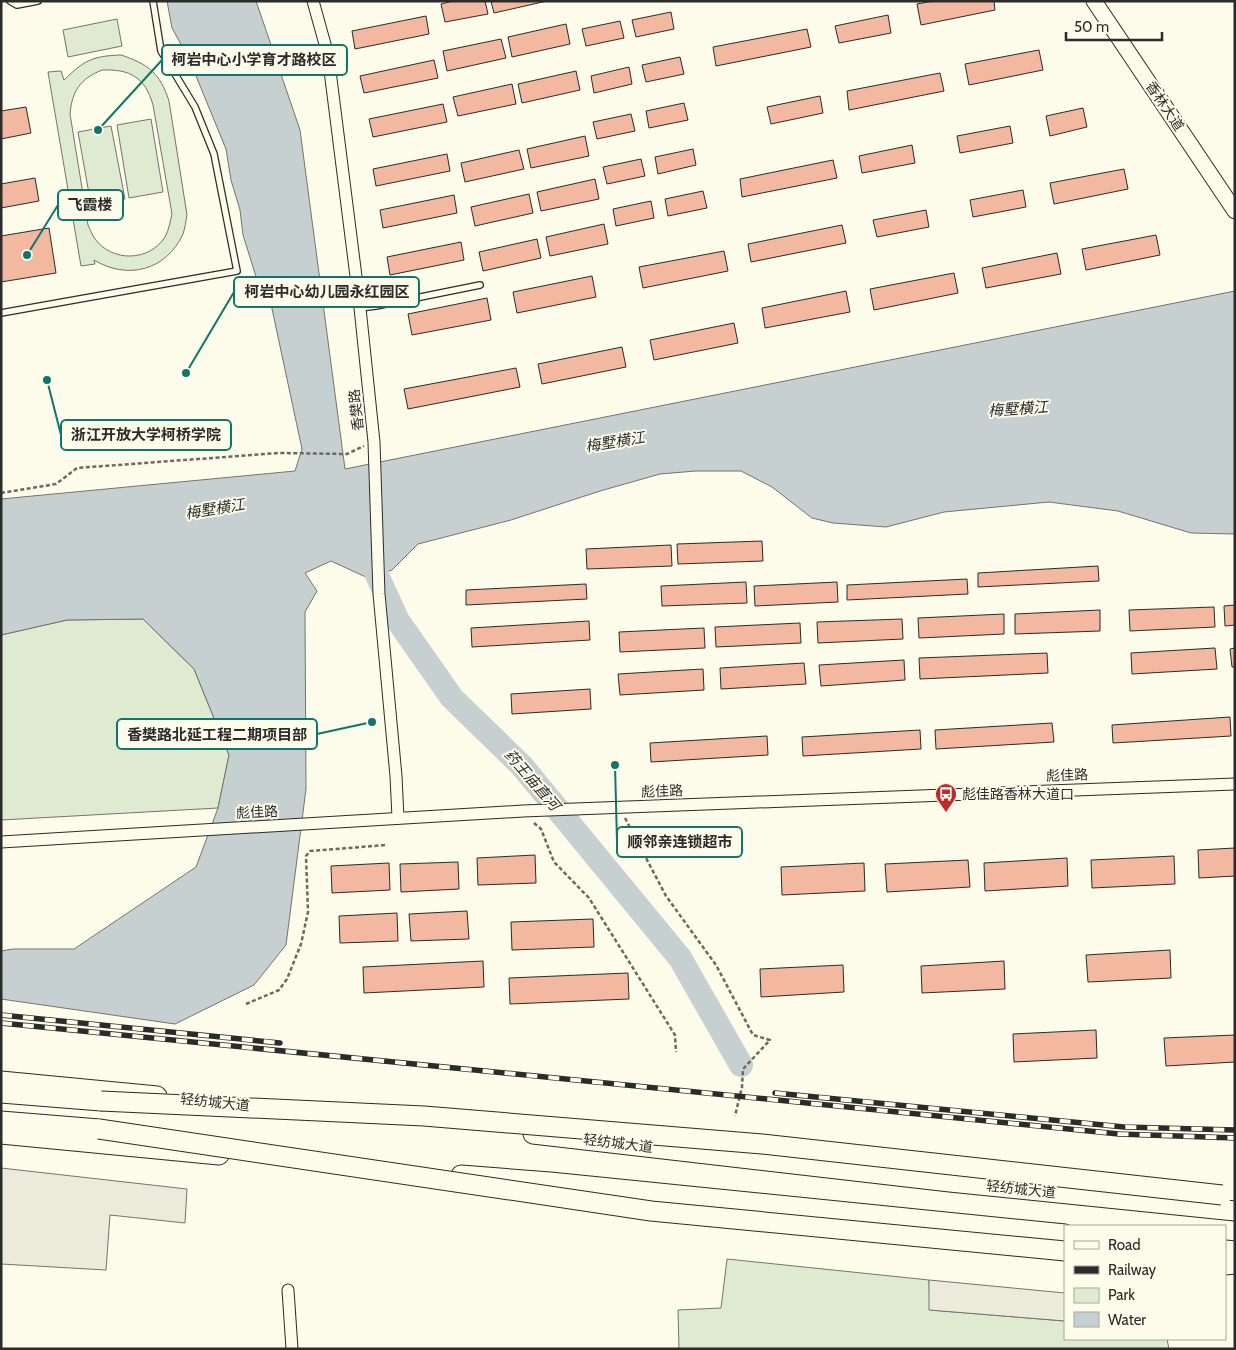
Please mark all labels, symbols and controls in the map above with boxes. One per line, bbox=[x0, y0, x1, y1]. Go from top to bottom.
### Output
scale bar bbox=[1066, 10, 1162, 42]
text: 50 m bbox=[1074, 18, 1109, 36]
callout: 柯岩中心小学育才路校区 bbox=[162, 45, 347, 75]
text: 柯岩中心小学育才路校区 bbox=[171, 51, 337, 69]
street label: 香林大道 bbox=[1142, 78, 1188, 134]
callout: 飞霞楼 bbox=[58, 190, 123, 220]
text: 飞霞楼 bbox=[67, 196, 113, 214]
callout: 柯岩中心幼儿园永红园区 bbox=[234, 277, 419, 307]
text: 柯岩中心幼儿园永红园区 bbox=[244, 283, 410, 301]
street label: 香樊路 bbox=[345, 388, 367, 432]
water label: 梅墅横江 bbox=[987, 398, 1051, 420]
callout: 浙江开放大学柯桥学院 bbox=[61, 420, 231, 450]
text: 浙江开放大学柯桥学院 bbox=[71, 426, 221, 444]
water label: 梅墅横江 bbox=[584, 428, 648, 456]
water label: 梅墅横江 bbox=[184, 495, 248, 523]
callout: 香樊路北延工程二期项目部 bbox=[117, 719, 317, 749]
text: 香樊路北延工程二期项目部 bbox=[127, 726, 307, 744]
water label: 药王庙直河 bbox=[501, 746, 565, 816]
street label: 彪佳路 bbox=[1046, 765, 1088, 785]
street label: 彪佳路 bbox=[641, 781, 683, 801]
bus stop icon: 彪佳路香林大道口 bbox=[934, 782, 958, 813]
place label: 彪佳路香林大道口 bbox=[962, 785, 1074, 803]
street label: 彪佳路 bbox=[236, 802, 278, 822]
callout: 顺邻亲连锁超市 bbox=[617, 827, 742, 857]
text: 顺邻亲连锁超市 bbox=[627, 833, 733, 851]
street label: 轻纺城大道 bbox=[179, 1089, 251, 1115]
street label: 轻纺城大道 bbox=[582, 1130, 654, 1156]
street label: 轻纺城大道 bbox=[985, 1176, 1057, 1202]
legend bbox=[1064, 1225, 1226, 1340]
text: Road bbox=[1108, 1236, 1141, 1254]
text: Railway bbox=[1108, 1261, 1157, 1279]
text: Park bbox=[1108, 1286, 1135, 1304]
text: Water bbox=[1108, 1311, 1146, 1329]

